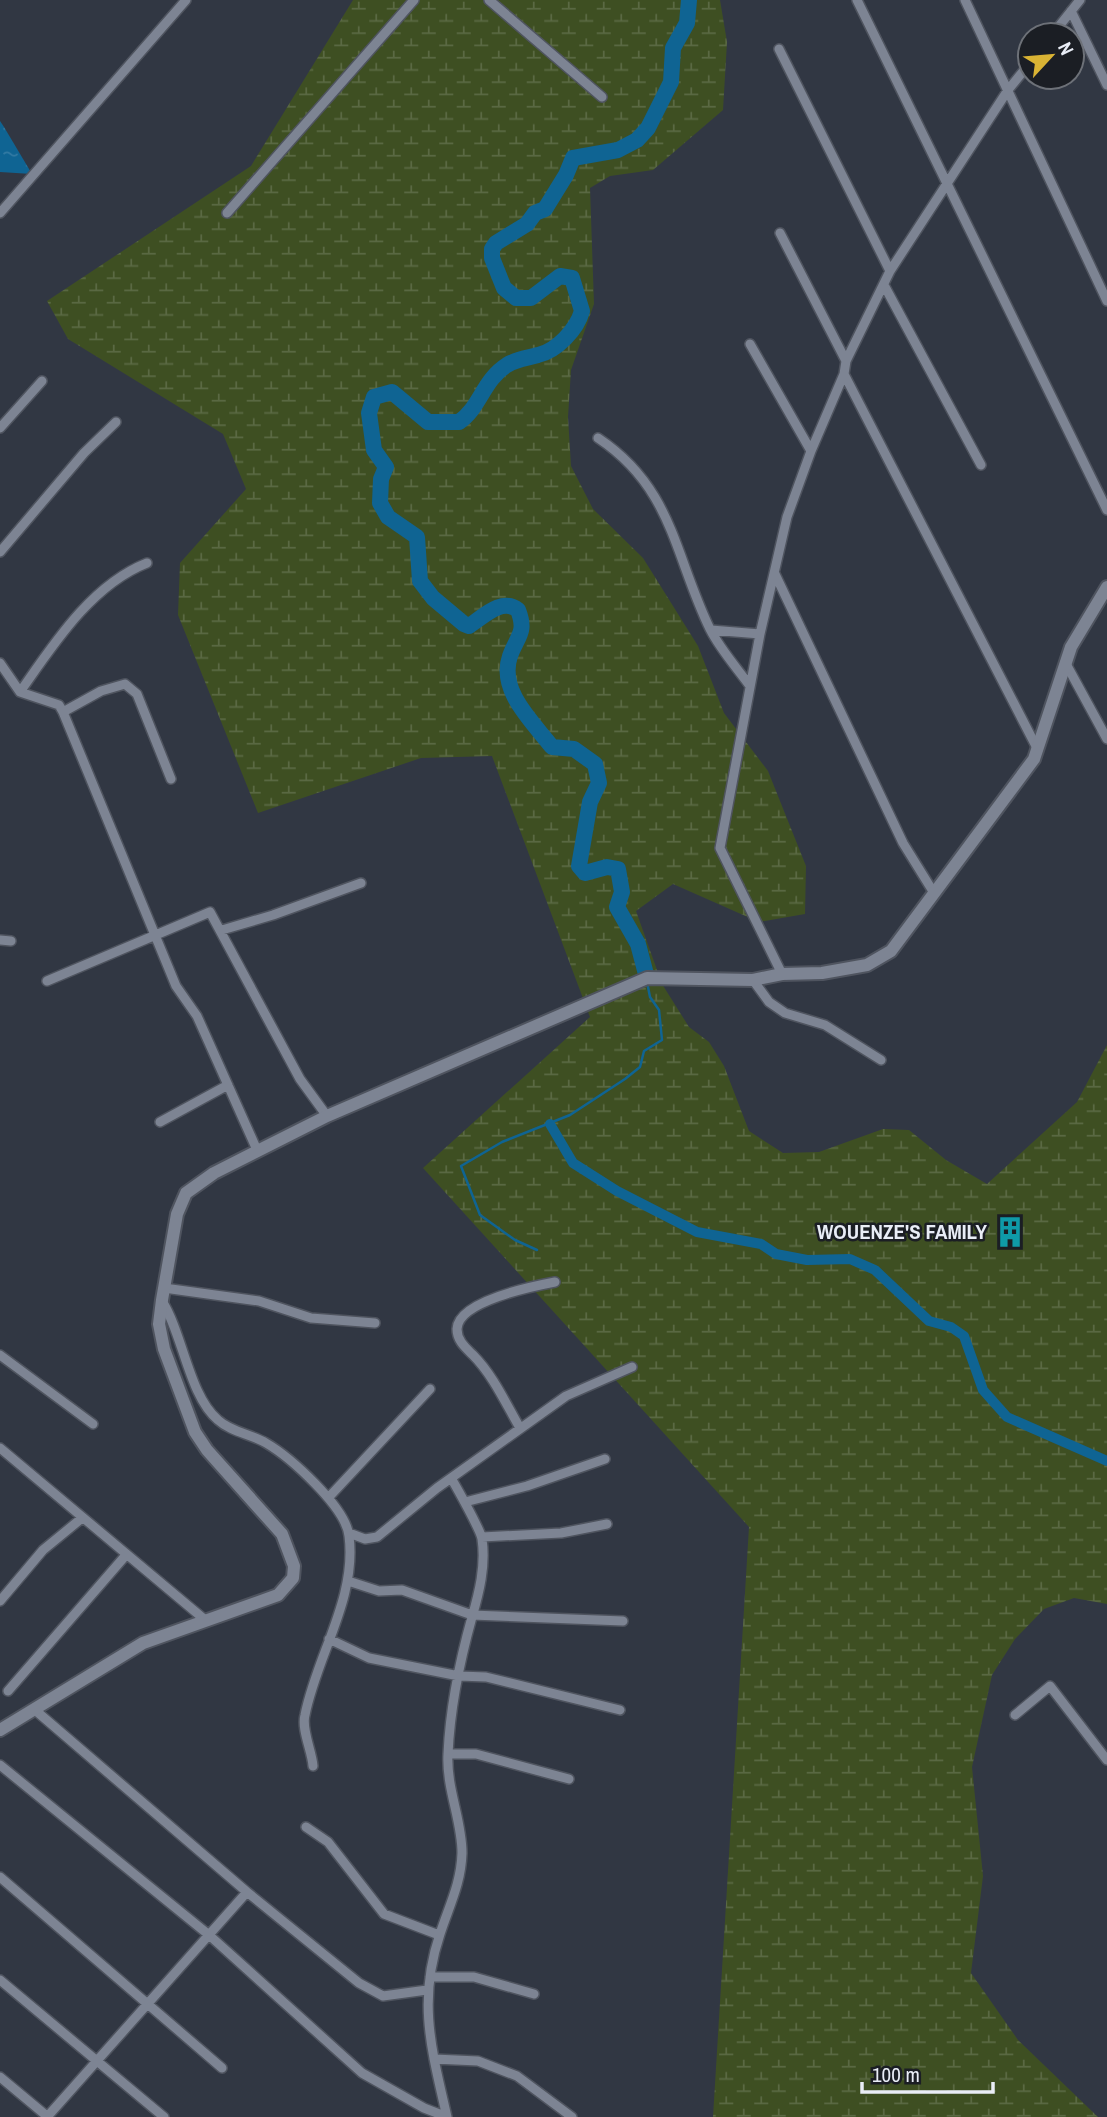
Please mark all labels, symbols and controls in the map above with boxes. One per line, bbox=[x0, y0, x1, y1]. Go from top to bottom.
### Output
north arrow bbox=[1016, 21, 1086, 91]
text: N bbox=[1052, 38, 1080, 59]
building icon: WOUENZE'S FAMILY bbox=[993, 1215, 1027, 1249]
place label: WOUENZE'S FAMILY bbox=[817, 1217, 988, 1246]
scale bar bbox=[862, 2050, 993, 2094]
text: 100 m bbox=[872, 2060, 920, 2089]

